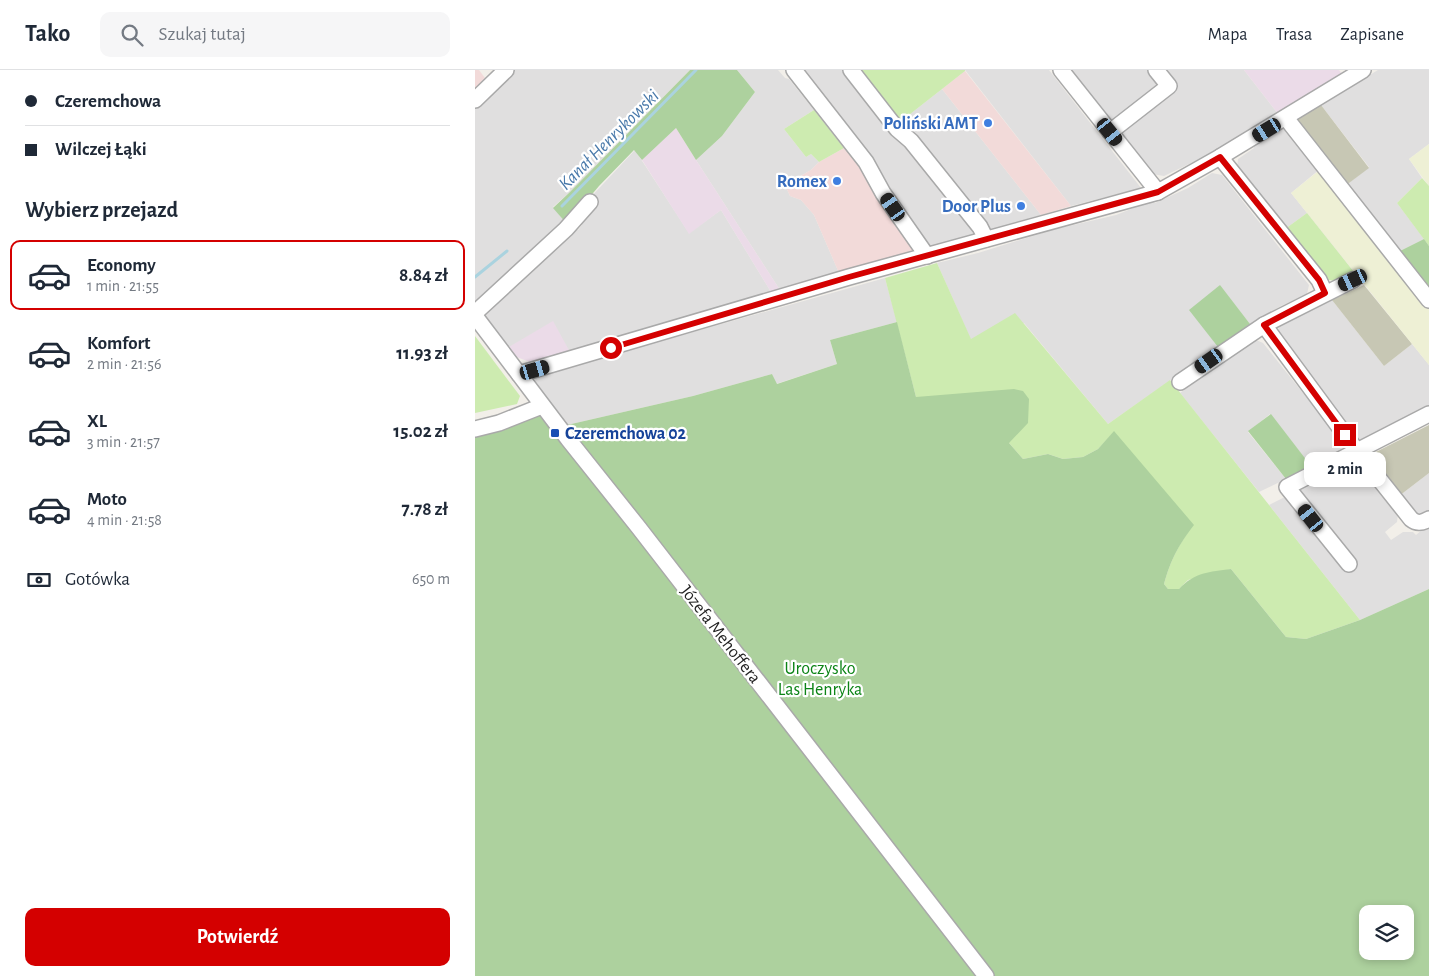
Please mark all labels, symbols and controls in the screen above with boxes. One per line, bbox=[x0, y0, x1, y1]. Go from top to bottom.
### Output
search box bbox=[100, 12, 450, 57]
icon: search bbox=[118, 21, 146, 49]
text: Tako bbox=[25, 22, 70, 46]
text: Szukaj tutaj bbox=[158, 25, 246, 44]
text: Mapa bbox=[1208, 26, 1248, 44]
text: Trasa bbox=[1276, 26, 1312, 44]
text: Zapisane bbox=[1340, 26, 1404, 44]
water label: Kanał Henrykowski bbox=[555, 86, 663, 194]
text: Czeremchowa bbox=[55, 92, 161, 111]
place label: Poliński AMT bbox=[883, 115, 978, 133]
car bbox=[1094, 116, 1125, 148]
car bbox=[1250, 116, 1283, 144]
marker: Poliński AMT bbox=[982, 117, 994, 129]
text: Wilczej Łąki bbox=[55, 140, 147, 159]
place label: Romex bbox=[777, 173, 828, 191]
marker: Romex bbox=[831, 175, 843, 187]
car bbox=[878, 190, 907, 224]
place label: Door Plus bbox=[942, 198, 1011, 216]
text: Wybierz przejazd bbox=[25, 199, 178, 221]
marker: Door Plus bbox=[1015, 200, 1027, 212]
icon: car bbox=[27, 253, 72, 298]
text: Economy bbox=[87, 256, 156, 275]
text: 8.84 zł bbox=[399, 266, 448, 285]
car bbox=[1336, 267, 1369, 293]
text: 1 min · 21:55 bbox=[87, 278, 159, 294]
icon: car bbox=[27, 331, 72, 376]
text: Komfort bbox=[87, 334, 151, 353]
route start bbox=[600, 337, 622, 359]
text: 11.93 zł bbox=[396, 344, 448, 363]
car bbox=[1192, 346, 1225, 376]
text: 2 min · 21:56 bbox=[87, 356, 161, 372]
car bbox=[518, 359, 551, 381]
icon: car bbox=[27, 409, 72, 454]
text: XL bbox=[87, 412, 107, 431]
text: 15.02 zł bbox=[393, 422, 448, 441]
route end bbox=[1334, 424, 1356, 446]
place label: Czeremchowa 02 bbox=[565, 425, 687, 443]
marker: Czeremchowa 02 bbox=[549, 427, 561, 439]
text: 3 min · 21:57 bbox=[87, 434, 160, 450]
callout: 2 min bbox=[1304, 452, 1386, 488]
text: 2 min bbox=[1327, 461, 1363, 477]
icon: car bbox=[27, 487, 72, 532]
text: Moto bbox=[87, 490, 127, 509]
text: 7.78 zł bbox=[401, 500, 448, 519]
car bbox=[1295, 502, 1326, 534]
text: 4 min · 21:58 bbox=[87, 512, 162, 528]
icon: cash bbox=[25, 566, 53, 594]
text: Gotówka bbox=[65, 570, 130, 589]
text: 650 m bbox=[412, 571, 450, 587]
street label: Józefa Mehoffera bbox=[677, 582, 764, 687]
park label: Uroczysko Las Henryka bbox=[778, 660, 862, 699]
map controls bbox=[1359, 905, 1414, 960]
button: layers bbox=[1359, 905, 1414, 960]
button: Potwierdź bbox=[25, 908, 450, 966]

